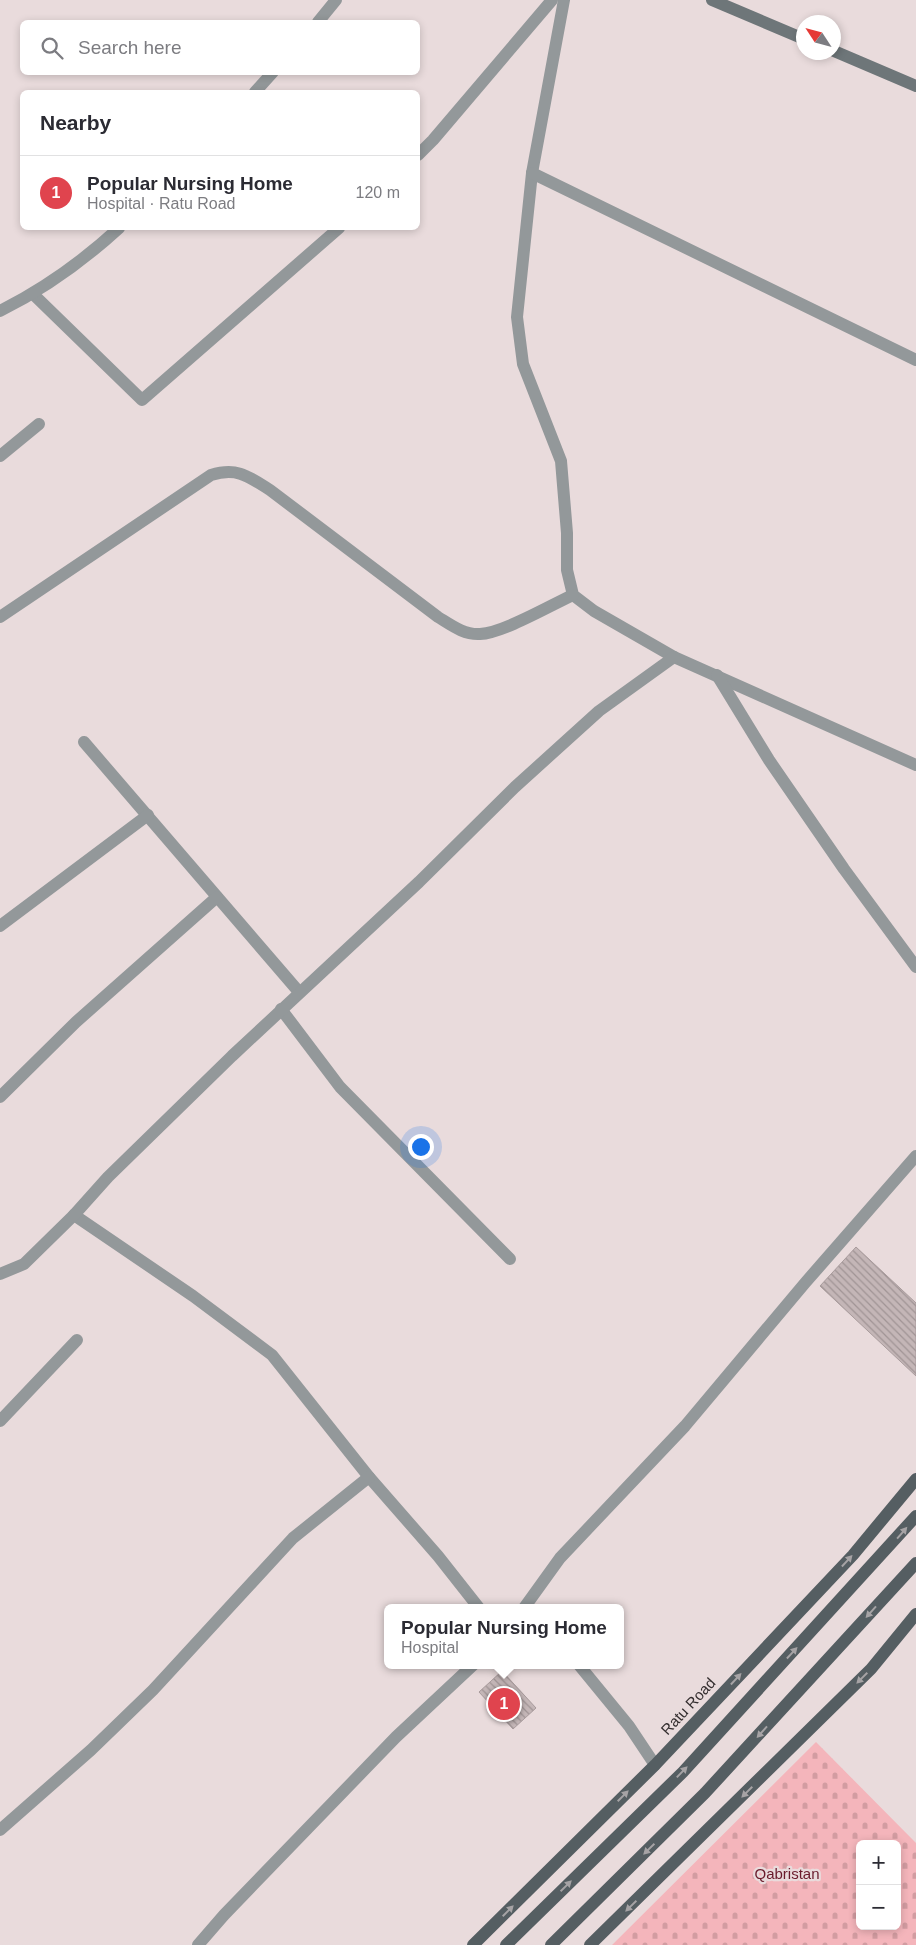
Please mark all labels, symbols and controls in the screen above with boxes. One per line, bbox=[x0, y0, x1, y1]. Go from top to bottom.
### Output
north arrow bbox=[796, 15, 841, 60]
search box bbox=[20, 20, 420, 75]
icon: search bbox=[38, 34, 66, 62]
text: Search here bbox=[78, 37, 182, 58]
text: Nearby bbox=[40, 111, 111, 134]
text: Popular Nursing Home bbox=[87, 173, 293, 194]
text: 1 bbox=[52, 184, 60, 201]
text: 120 m bbox=[356, 184, 400, 201]
text: Hospital · Ratu Road bbox=[87, 195, 236, 212]
your location bbox=[408, 1134, 434, 1160]
one-way arrow bbox=[896, 1526, 907, 1539]
one-way arrow bbox=[841, 1555, 853, 1567]
popup bbox=[384, 1604, 624, 1669]
one-way arrow bbox=[865, 1605, 877, 1617]
text: Popular Nursing Home bbox=[401, 1617, 607, 1638]
text: Hospital bbox=[401, 1639, 459, 1656]
one-way arrow bbox=[786, 1647, 798, 1659]
one-way arrow bbox=[857, 1672, 869, 1684]
street label: Ratu Road bbox=[657, 1674, 719, 1738]
one-way arrow bbox=[730, 1674, 742, 1686]
pin: 1 bbox=[488, 1685, 520, 1723]
one-way arrow bbox=[756, 1725, 767, 1738]
one-way arrow bbox=[676, 1767, 688, 1779]
one-way arrow bbox=[741, 1786, 753, 1798]
one-way arrow bbox=[617, 1791, 629, 1803]
map controls bbox=[856, 1840, 901, 1930]
button: + bbox=[856, 1840, 901, 1885]
one-way arrow bbox=[643, 1843, 655, 1855]
park label: Qabristan bbox=[754, 1865, 820, 1882]
one-way arrow bbox=[560, 1880, 572, 1892]
button: − bbox=[856, 1885, 901, 1930]
one-way arrow bbox=[625, 1900, 637, 1912]
one-way arrow bbox=[502, 1905, 514, 1917]

